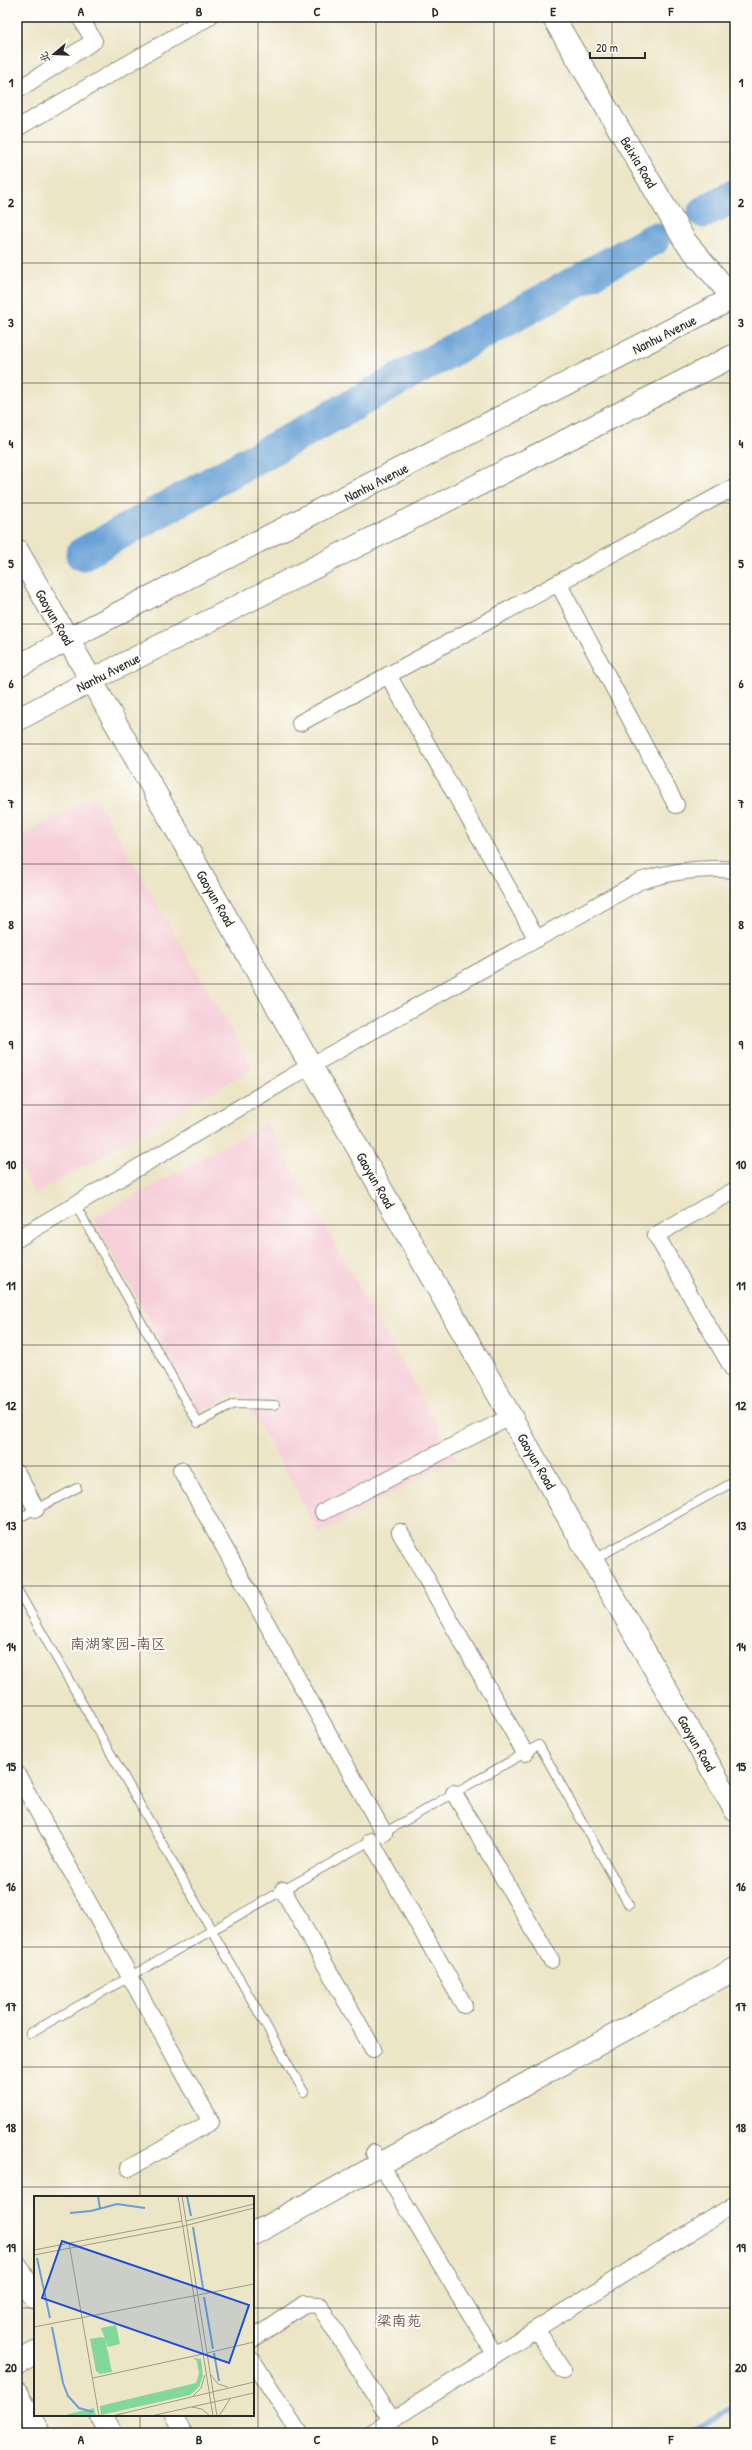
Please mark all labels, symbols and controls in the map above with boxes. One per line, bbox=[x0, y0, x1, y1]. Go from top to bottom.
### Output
text: A bbox=[78, 2, 85, 20]
text: B bbox=[196, 2, 203, 20]
text: C bbox=[313, 2, 321, 20]
text: D bbox=[432, 2, 439, 20]
text: E bbox=[550, 2, 556, 20]
text: F bbox=[668, 2, 675, 20]
north arrow bbox=[34, 34, 74, 74]
scale bar bbox=[590, 34, 645, 60]
text: 20 m bbox=[596, 39, 618, 56]
text: 北 bbox=[36, 50, 53, 65]
text: 1 bbox=[9, 73, 14, 91]
text: 1 bbox=[739, 73, 744, 91]
street label: Beixia Road bbox=[616, 133, 662, 192]
text: 2 bbox=[8, 193, 15, 211]
text: 2 bbox=[738, 193, 745, 211]
street label: Nanhu Avenue bbox=[629, 310, 700, 358]
text: 3 bbox=[8, 313, 14, 331]
text: 3 bbox=[738, 313, 744, 331]
text: 4 bbox=[9, 434, 14, 452]
text: 4 bbox=[739, 434, 744, 452]
street label: Nanhu Avenue bbox=[341, 458, 412, 506]
text: 5 bbox=[8, 554, 14, 572]
text: 5 bbox=[738, 554, 744, 572]
street label: Gaoyun Road bbox=[30, 585, 79, 650]
street label: Nanhu Avenue bbox=[73, 648, 144, 696]
text: 6 bbox=[8, 674, 14, 692]
text: 6 bbox=[738, 674, 744, 692]
text: 7 bbox=[7, 794, 15, 812]
text: 7 bbox=[737, 794, 745, 812]
street label: Gaoyun Road bbox=[191, 866, 240, 931]
text: 8 bbox=[8, 915, 14, 933]
text: 8 bbox=[738, 915, 744, 933]
text: 9 bbox=[9, 1035, 14, 1053]
text: 9 bbox=[739, 1035, 744, 1053]
street label: Gaoyun Road bbox=[351, 1148, 400, 1213]
text: 10 bbox=[6, 1155, 16, 1173]
text: 10 bbox=[736, 1155, 746, 1173]
text: 11 bbox=[6, 1276, 16, 1294]
text: 11 bbox=[736, 1276, 746, 1294]
text: 12 bbox=[6, 1396, 17, 1414]
text: 12 bbox=[736, 1396, 747, 1414]
street label: Gaoyun Road bbox=[512, 1429, 561, 1494]
text: 13 bbox=[6, 1516, 16, 1534]
text: 13 bbox=[736, 1516, 746, 1534]
district label: 南湖家园-南区 bbox=[70, 1633, 166, 1654]
text: 14 bbox=[6, 1637, 16, 1655]
text: 14 bbox=[736, 1637, 746, 1655]
street label: Gaoyun Road bbox=[672, 1711, 721, 1776]
text: 15 bbox=[6, 1757, 17, 1775]
text: 15 bbox=[736, 1757, 747, 1775]
text: 16 bbox=[6, 1877, 17, 1895]
text: 16 bbox=[736, 1877, 747, 1895]
text: 17 bbox=[5, 1997, 17, 2015]
text: 17 bbox=[735, 1997, 747, 2015]
text: 18 bbox=[6, 2118, 17, 2136]
text: 18 bbox=[736, 2118, 747, 2136]
inset map bbox=[34, 2196, 254, 2416]
text: 19 bbox=[6, 2238, 16, 2256]
text: 19 bbox=[736, 2238, 746, 2256]
district label: 梁南苑 bbox=[376, 2310, 422, 2331]
text: 20 bbox=[5, 2358, 17, 2376]
text: 20 bbox=[735, 2358, 747, 2376]
text: A bbox=[78, 2430, 85, 2448]
text: B bbox=[196, 2430, 203, 2448]
text: C bbox=[313, 2430, 321, 2448]
text: D bbox=[432, 2430, 439, 2448]
text: E bbox=[550, 2430, 556, 2448]
text: F bbox=[668, 2430, 675, 2448]

